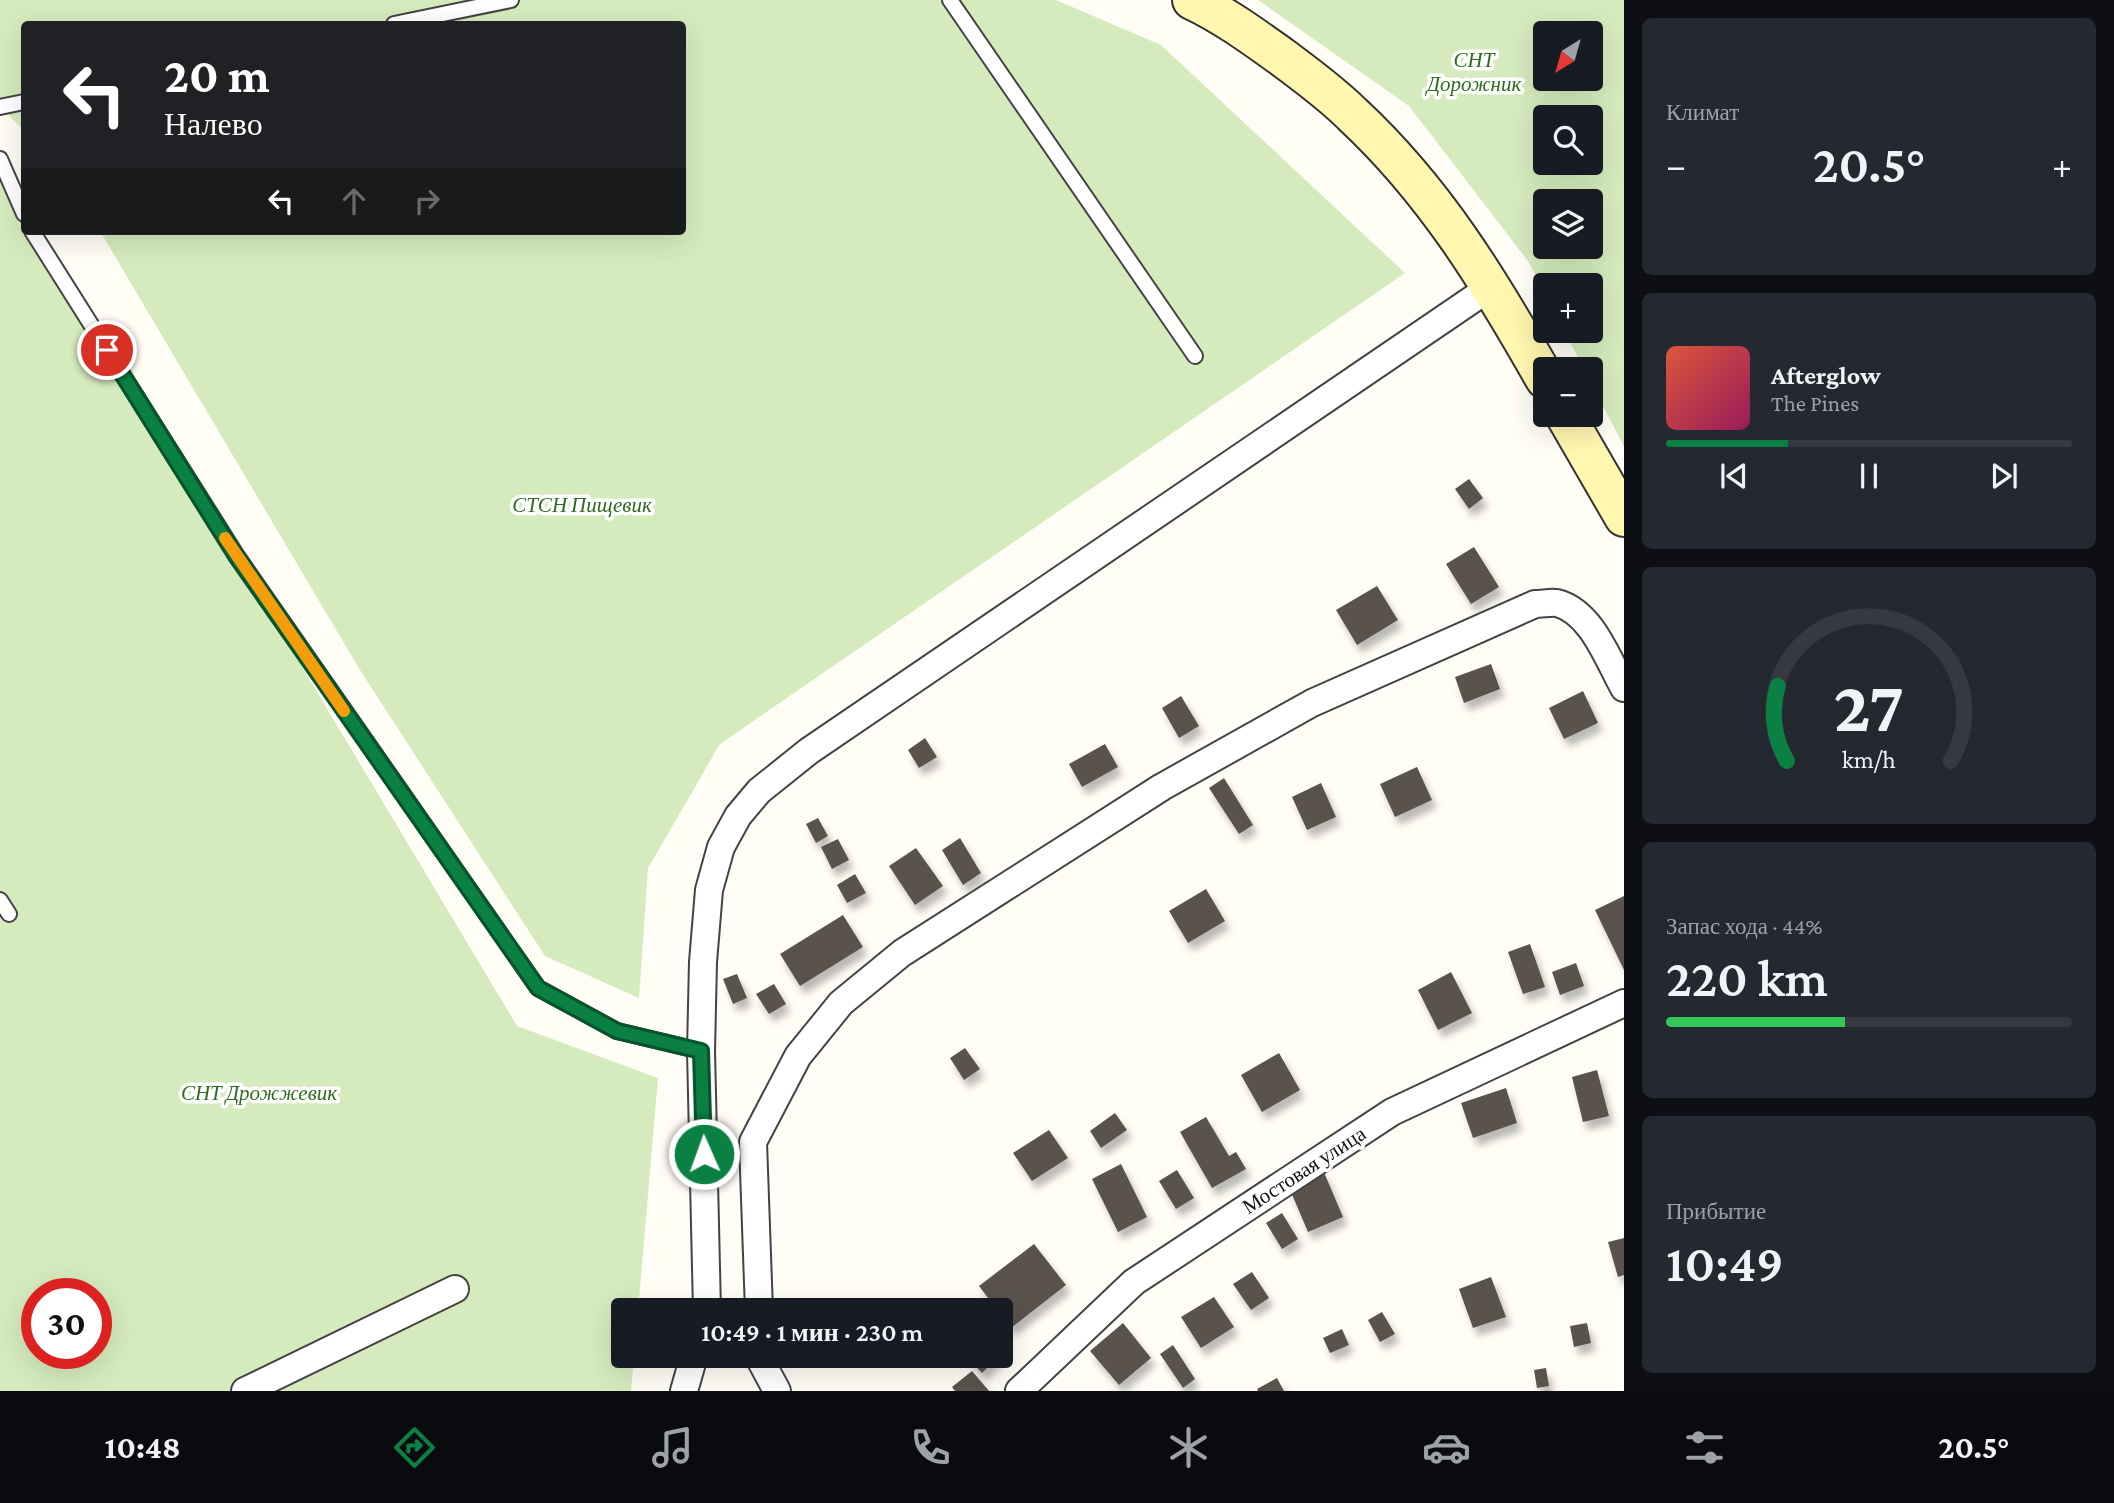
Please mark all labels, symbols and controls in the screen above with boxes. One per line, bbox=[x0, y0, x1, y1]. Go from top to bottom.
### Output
north arrow bbox=[1533, 21, 1603, 91]
map controls bbox=[1533, 21, 1603, 427]
text: 20 m bbox=[164, 48, 270, 103]
park label: СНТ Дорожник bbox=[1425, 48, 1521, 96]
icon: left bbox=[49, 49, 140, 140]
text: Климат bbox=[1666, 99, 1739, 125]
button: search bbox=[1533, 105, 1603, 175]
text: Налево bbox=[164, 106, 263, 142]
text: 20.5° bbox=[1813, 135, 1925, 193]
text: − bbox=[1666, 144, 1686, 186]
text: + bbox=[2052, 144, 2072, 186]
icon: left bbox=[262, 182, 300, 220]
icon: ahead bbox=[335, 182, 373, 220]
icon: right bbox=[408, 182, 446, 220]
button: layers bbox=[1533, 189, 1603, 259]
button: + bbox=[1533, 273, 1603, 343]
pin bbox=[77, 320, 137, 380]
icon: arrive bbox=[88, 331, 126, 369]
button: − bbox=[1533, 357, 1603, 427]
text: Afterglow bbox=[1771, 361, 1881, 390]
text: The Pines bbox=[1771, 390, 1859, 416]
icon: previous bbox=[1715, 457, 1753, 495]
icon: pause bbox=[1850, 457, 1888, 495]
icon: next bbox=[1985, 457, 2023, 495]
park label: СТСН Пищевик bbox=[512, 493, 652, 517]
text: 27 bbox=[1834, 667, 1904, 748]
text: km/h bbox=[1842, 746, 1896, 773]
text: Запас хода · 44% bbox=[1666, 913, 1822, 939]
text: 220 km bbox=[1666, 949, 1828, 1007]
park label: СНТ Дрожжевик bbox=[181, 1081, 337, 1105]
position arrow bbox=[667, 1117, 741, 1191]
street label: Мостовая улица bbox=[1238, 1121, 1371, 1219]
text: Прибытие bbox=[1666, 1198, 1766, 1224]
text: 10:49 bbox=[1666, 1234, 1784, 1292]
speed limit sign: 30 bbox=[21, 1278, 112, 1369]
text: 10:49 · 1 мин · 230 m bbox=[701, 1318, 923, 1347]
icon: directions bbox=[390, 1423, 439, 1472]
icon: music bbox=[648, 1423, 697, 1472]
icon: phone bbox=[906, 1423, 955, 1472]
icon: climate bbox=[1164, 1423, 1213, 1472]
icon: car bbox=[1422, 1423, 1471, 1472]
icon: filters bbox=[1680, 1423, 1729, 1472]
text: 10:48 bbox=[105, 1429, 181, 1465]
text: 20.5° bbox=[1938, 1429, 2009, 1465]

